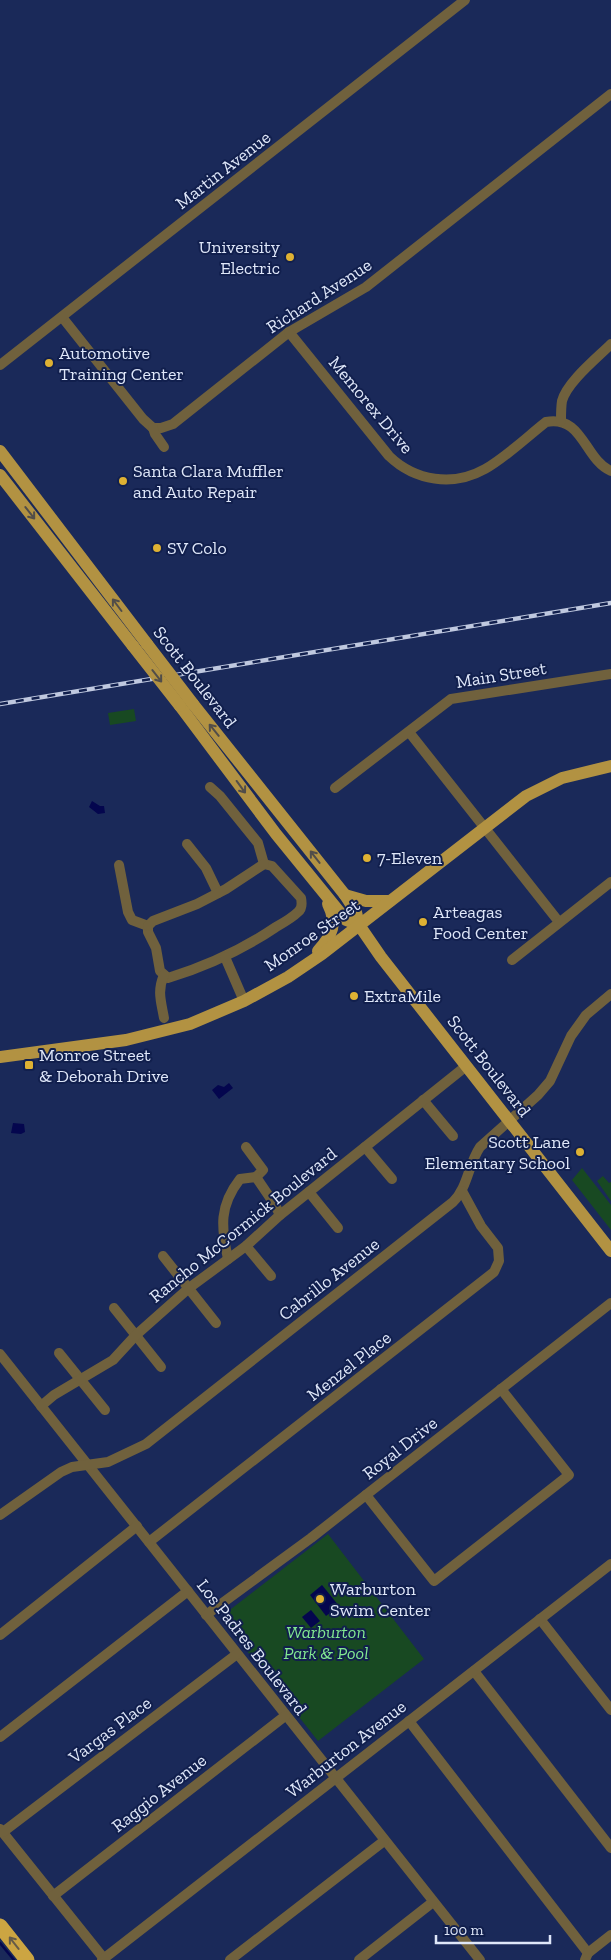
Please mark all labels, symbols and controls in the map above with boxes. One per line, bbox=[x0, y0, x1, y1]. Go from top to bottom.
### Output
street label: Martin Avenue bbox=[171, 126, 275, 214]
place label: University Electric bbox=[199, 236, 281, 279]
marker: University Electric bbox=[284, 251, 296, 263]
street label: Richard Avenue bbox=[262, 254, 376, 338]
place label: Automotive Training Center bbox=[59, 342, 184, 385]
street label: Memorex Drive bbox=[324, 352, 418, 458]
marker: Automotive Training Center bbox=[43, 357, 55, 369]
place label: Santa Clara Muffler and Auto Repair bbox=[133, 460, 284, 503]
marker: Santa Clara Muffler and Auto Repair bbox=[117, 475, 129, 487]
one-way arrow bbox=[25, 506, 35, 520]
place label: SV Colo bbox=[167, 537, 227, 559]
marker: SV Colo bbox=[151, 542, 163, 554]
one-way arrow bbox=[112, 599, 123, 612]
street label: Scott Boulevard bbox=[148, 622, 242, 732]
street label: Main Street bbox=[454, 657, 548, 693]
one-way arrow bbox=[151, 669, 162, 682]
one-way arrow bbox=[208, 724, 219, 737]
one-way arrow bbox=[236, 780, 246, 794]
place label: 7-Eleven bbox=[377, 847, 443, 869]
one-way arrow bbox=[310, 850, 320, 864]
marker: 7-Eleven bbox=[361, 852, 373, 864]
street label: Monroe Street bbox=[260, 894, 364, 976]
place label: Arteagas Food Center bbox=[433, 901, 528, 944]
marker: Arteagas Food Center bbox=[417, 916, 429, 928]
place label: ExtraMile bbox=[364, 985, 441, 1007]
marker: ExtraMile bbox=[348, 990, 360, 1002]
street label: Scott Boulevard bbox=[442, 1011, 536, 1121]
place label: Monroe Street & Deborah Drive bbox=[39, 1044, 169, 1087]
marker: Monroe Street & Deborah Drive bbox=[23, 1059, 35, 1071]
place label: Scott Lane Elementary School bbox=[425, 1131, 570, 1174]
street label: Rancho McCormick Boulevard bbox=[145, 1142, 341, 1307]
marker: Scott Lane Elementary School bbox=[574, 1146, 586, 1158]
street label: Cabrillo Avenue bbox=[274, 1233, 384, 1325]
street label: Menzel Place bbox=[303, 1326, 395, 1406]
street label: Royal Drive bbox=[358, 1412, 442, 1484]
street label: Los Padres Boulevard bbox=[192, 1575, 312, 1719]
place label: Warburton Swim Center bbox=[330, 1578, 431, 1621]
marker: Warburton Swim Center bbox=[314, 1593, 326, 1605]
park label: Warburton Park & Pool bbox=[283, 1621, 369, 1664]
street label: Vargas Place bbox=[63, 1692, 156, 1769]
street label: Warburton Avenue bbox=[282, 1695, 410, 1803]
street label: Raggio Avenue bbox=[107, 1749, 211, 1837]
scale bar bbox=[436, 1912, 550, 1944]
text: 100 m bbox=[444, 1921, 483, 1939]
one-way arrow bbox=[8, 1937, 19, 1950]

